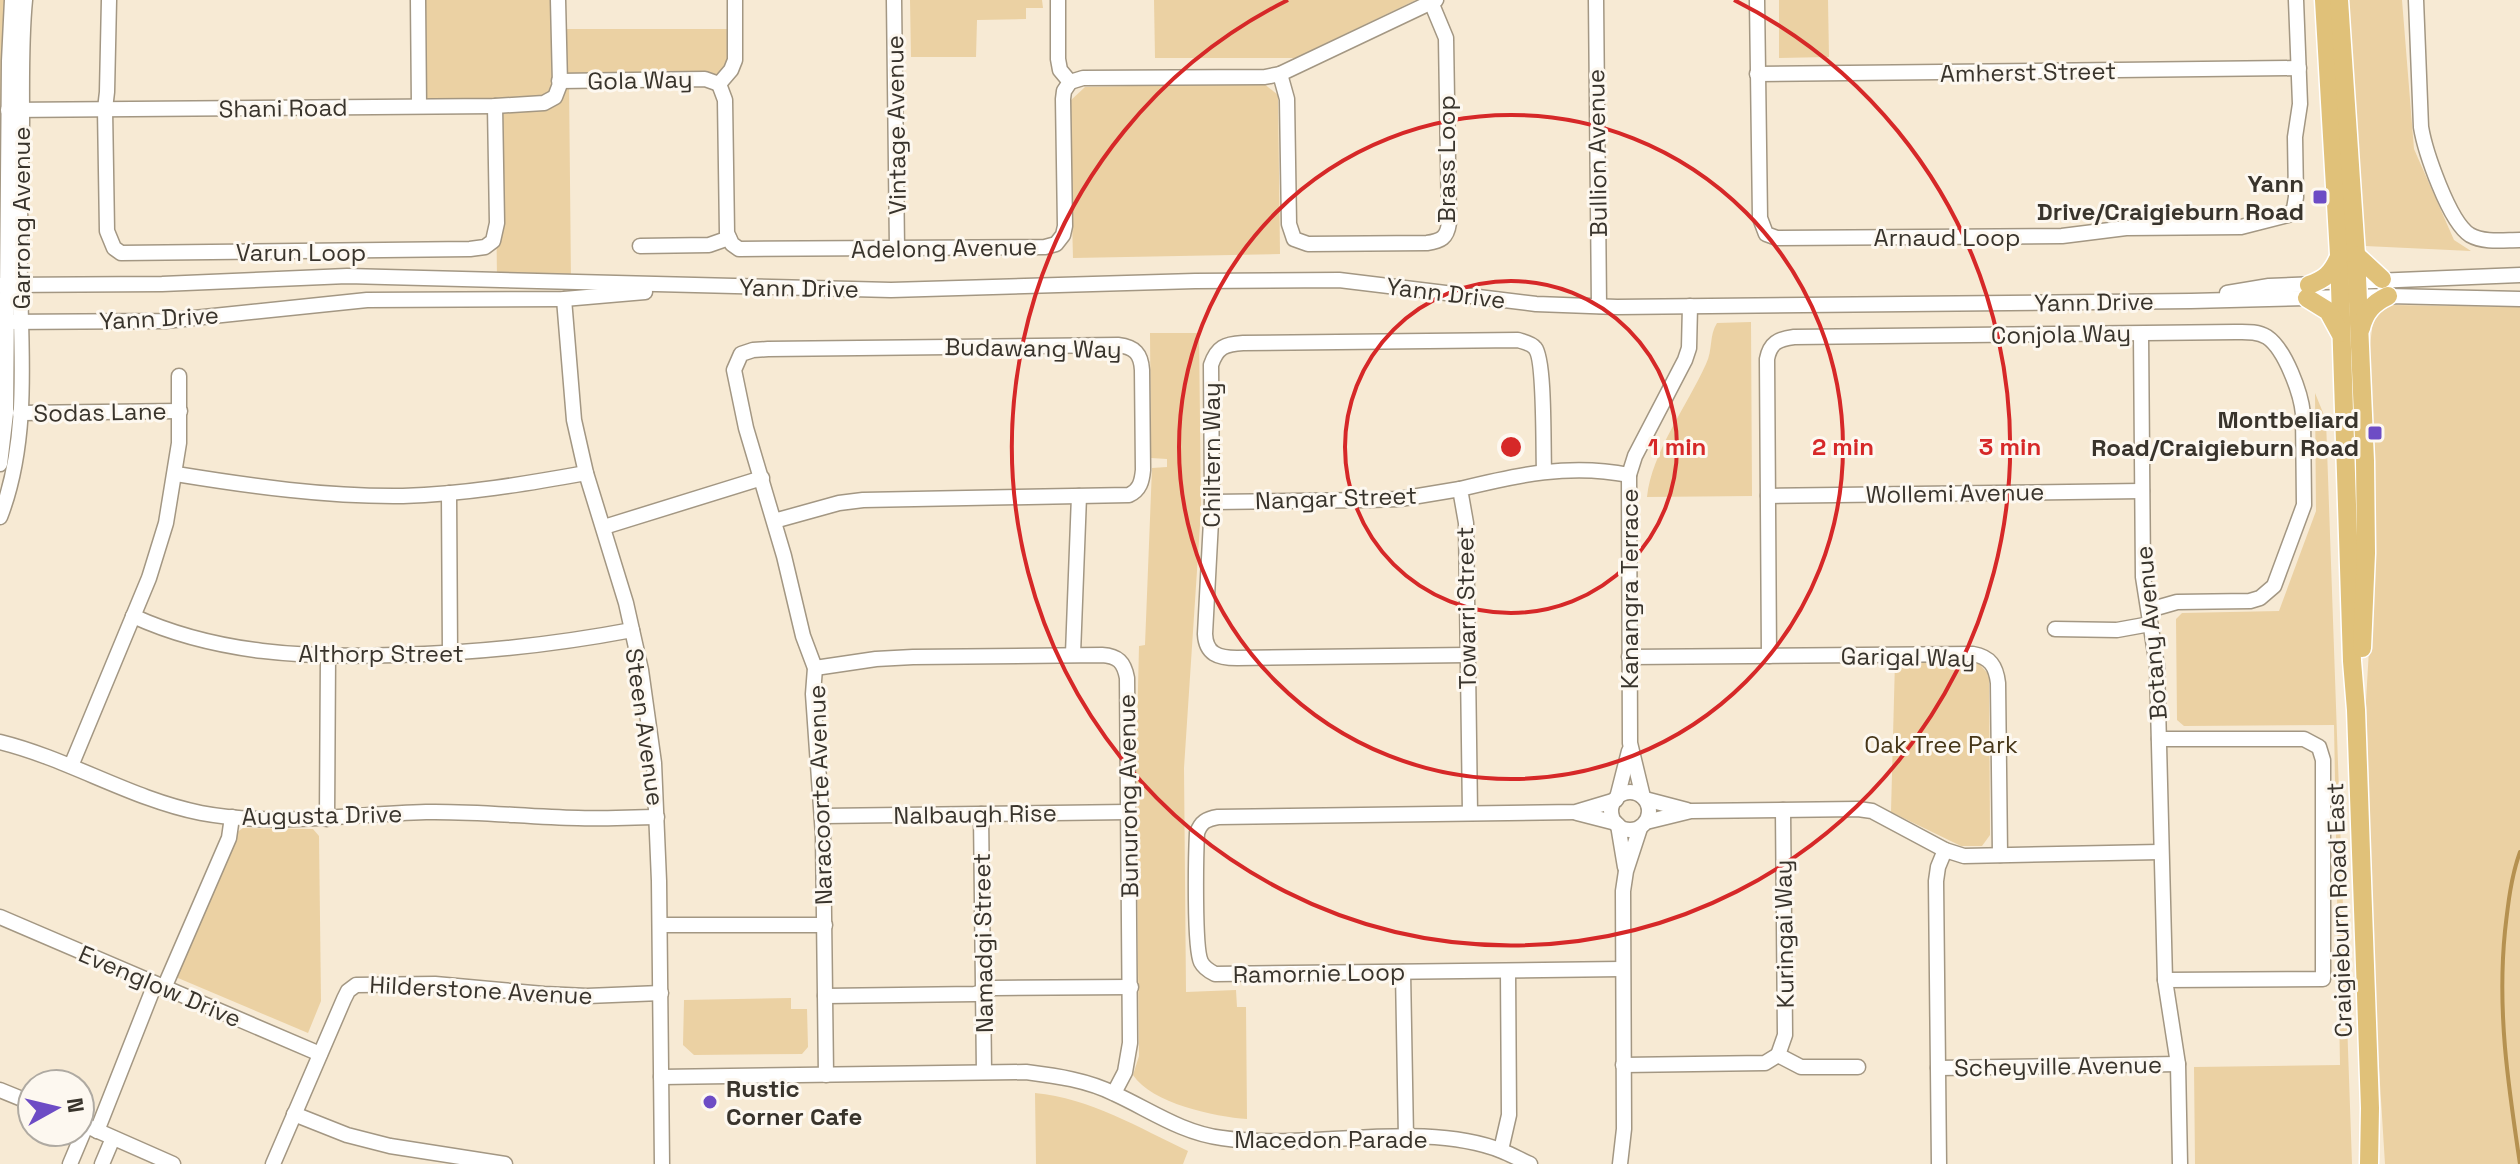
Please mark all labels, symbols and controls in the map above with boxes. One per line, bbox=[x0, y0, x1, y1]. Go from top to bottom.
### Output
street label: Vintage Avenue bbox=[879, 35, 913, 215]
street label: Amherst Street bbox=[1940, 55, 2116, 89]
street label: Gola Way bbox=[587, 64, 693, 96]
street label: Bullion Avenue bbox=[1580, 69, 1614, 237]
street label: Shani Road bbox=[218, 91, 348, 125]
street label: Brass Loop bbox=[1431, 95, 1462, 223]
street label: Garrong Avenue bbox=[6, 127, 37, 309]
place label: Yann Drive/Craigieburn Road bbox=[2037, 168, 2304, 227]
marker: Yann Drive/Craigieburn Road bbox=[2311, 188, 2329, 206]
street label: Arnaud Loop bbox=[1874, 222, 2020, 253]
street label: Adelong Avenue bbox=[851, 231, 1037, 265]
street label: Varun Loop bbox=[236, 237, 366, 268]
street label: Yann Drive bbox=[1385, 270, 1507, 316]
street label: Yann Drive bbox=[739, 271, 859, 305]
street label: Yann Drive bbox=[2034, 285, 2154, 319]
street label: Yann Drive bbox=[98, 299, 220, 337]
street label: Conjola Way bbox=[1991, 317, 2131, 351]
street label: Budawang Way bbox=[944, 331, 1122, 365]
street label: Chiltern Way bbox=[1196, 382, 1227, 528]
street label: Sodas Lane bbox=[33, 395, 167, 429]
place label: Montbeliard Road/Craigieburn Road bbox=[2091, 404, 2359, 463]
marker: Montbeliard Road/Craigieburn Road bbox=[2366, 424, 2384, 442]
text: 1 min bbox=[1648, 431, 1706, 462]
text: 2 min bbox=[1812, 431, 1874, 462]
text: 3 min bbox=[1979, 431, 2041, 462]
centre of rings bbox=[1497, 433, 1525, 461]
street label: Wollemi Avenue bbox=[1865, 476, 2045, 510]
street label: Nangar Street bbox=[1254, 480, 1418, 516]
street label: Kanangra Terrace bbox=[1614, 489, 1645, 689]
street label: Towarri Street bbox=[1449, 526, 1483, 690]
street label: Botany Avenue bbox=[2128, 545, 2174, 721]
street label: Althorp Street bbox=[298, 638, 464, 669]
street label: Garigal Way bbox=[1840, 640, 1976, 674]
street label: Steen Avenue bbox=[619, 646, 671, 808]
street label: Naracoorte Avenue bbox=[801, 684, 839, 906]
street label: Bunurong Avenue bbox=[1111, 694, 1145, 898]
park label: Oak Tree Park bbox=[1864, 729, 2018, 760]
street label: Craigieburn Road East bbox=[2319, 782, 2359, 1038]
street label: Nalbaugh Rise bbox=[893, 797, 1057, 831]
street label: Augusta Drive bbox=[241, 798, 403, 832]
street label: Namadgi Street bbox=[966, 853, 1000, 1033]
street label: Kuringai Way bbox=[1767, 859, 1801, 1009]
street label: Evenglow Drive bbox=[74, 938, 246, 1034]
street label: Ramornie Loop bbox=[1232, 956, 1406, 990]
street label: Hilderstone Avenue bbox=[369, 969, 593, 1011]
street label: Scheyville Avenue bbox=[1954, 1049, 2162, 1083]
north arrow bbox=[16, 1068, 96, 1148]
place label: Rustic Corner Cafe bbox=[726, 1073, 862, 1132]
marker: Rustic Corner Cafe bbox=[701, 1093, 719, 1111]
text: N bbox=[61, 1096, 91, 1114]
street label: Macedon Parade bbox=[1234, 1124, 1428, 1155]

